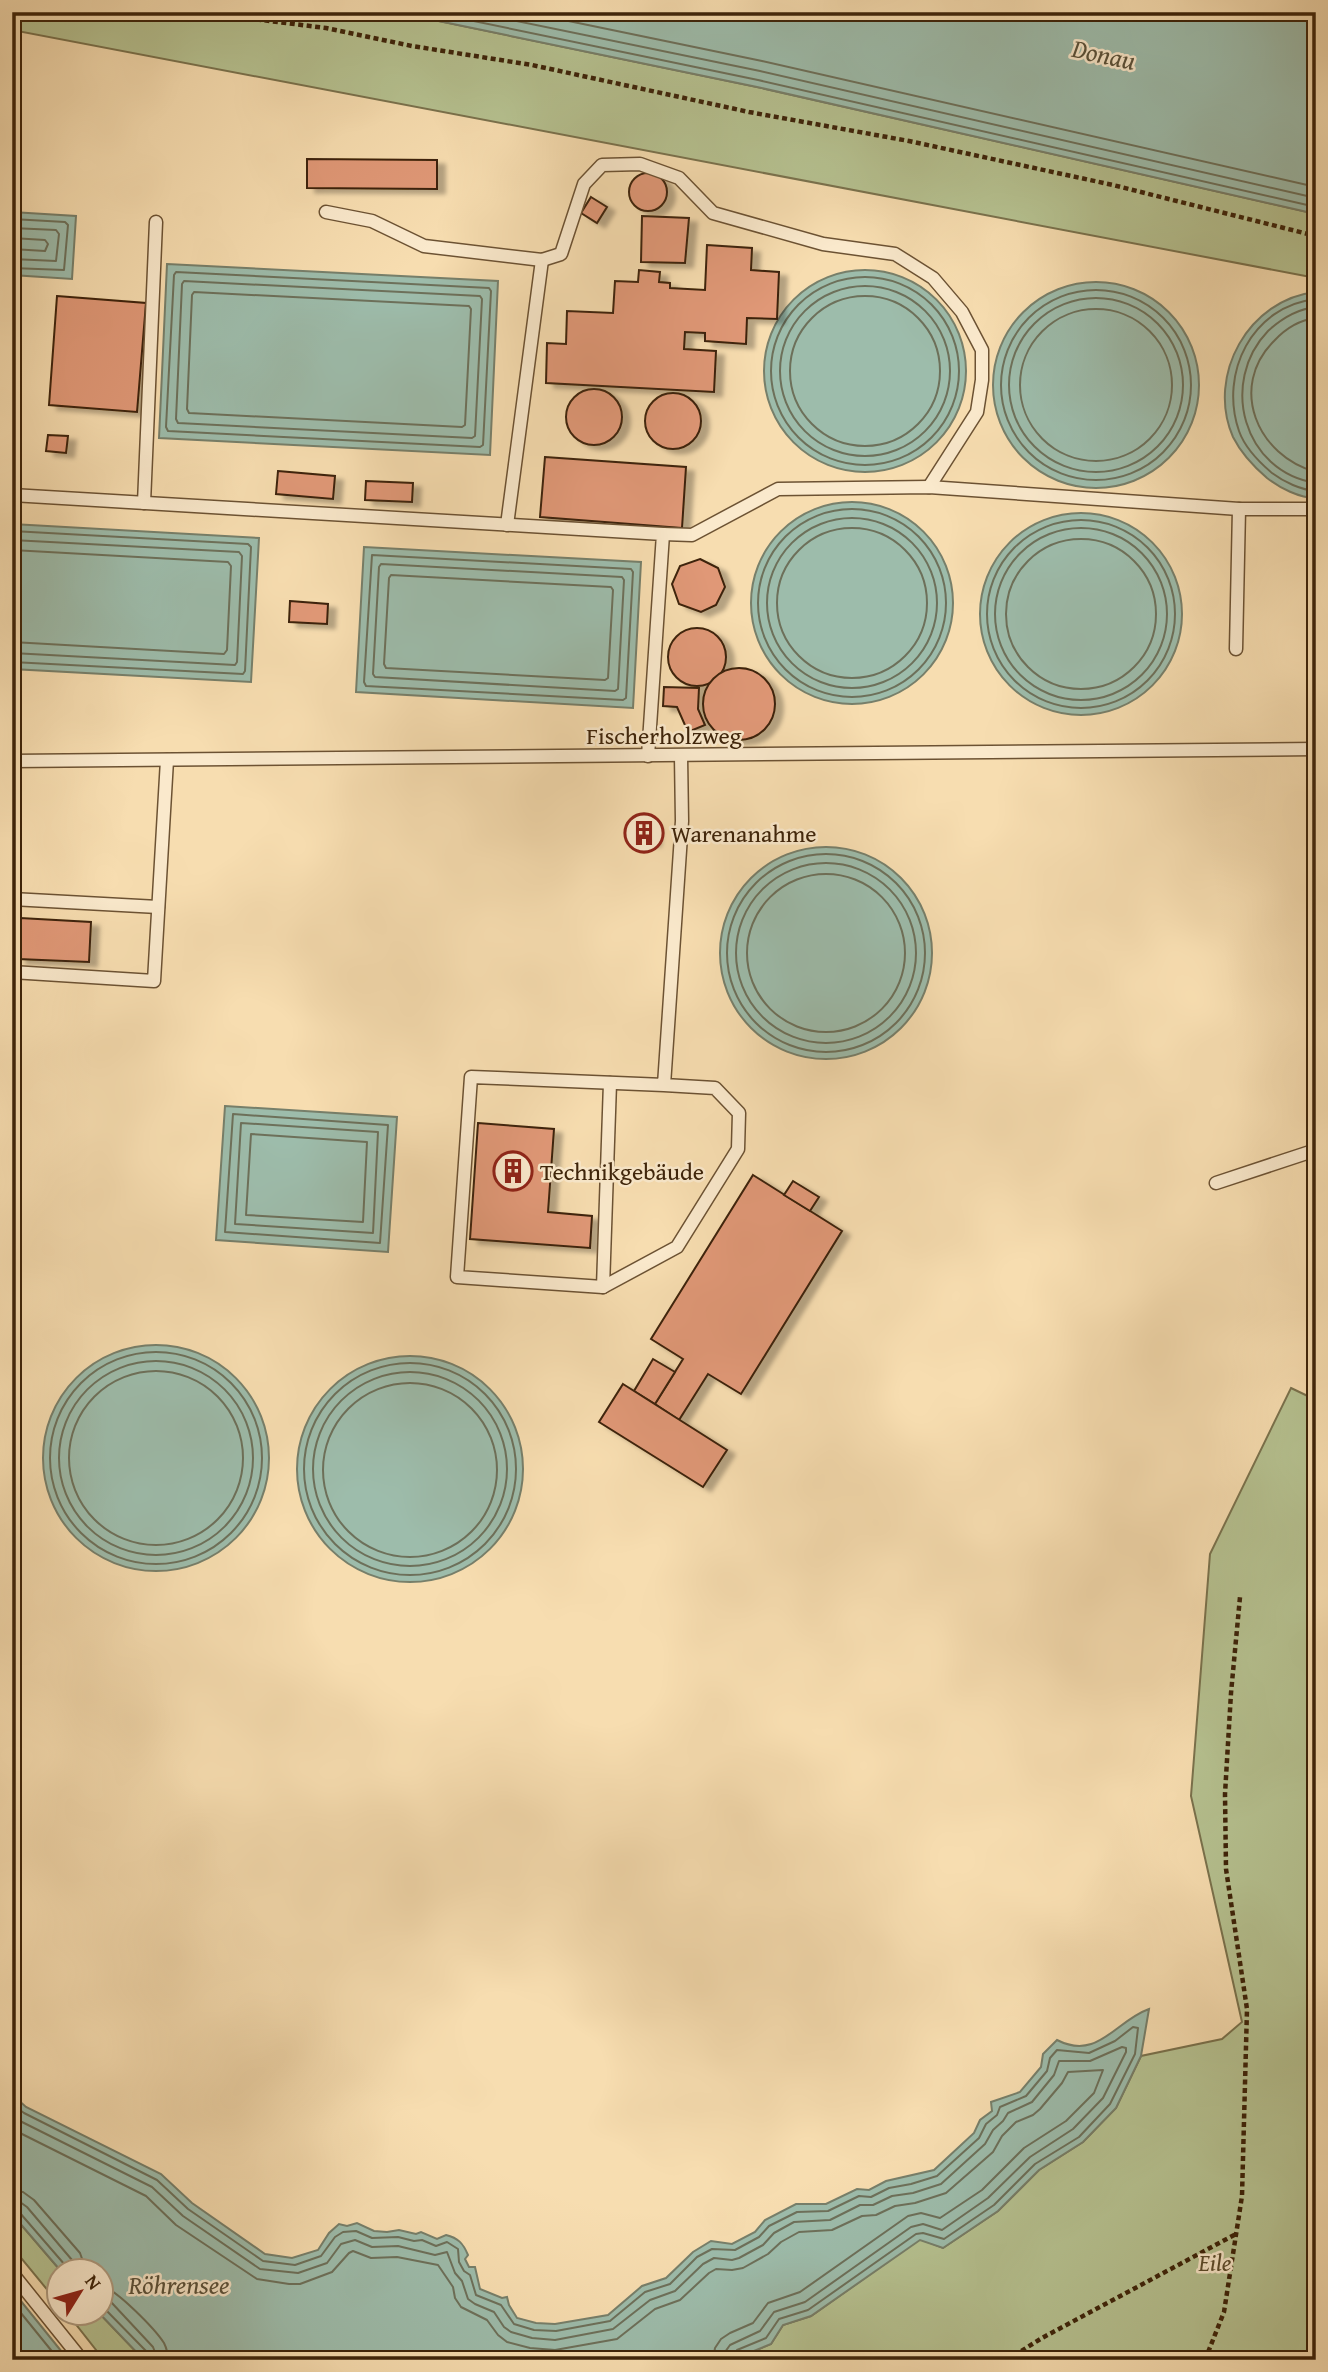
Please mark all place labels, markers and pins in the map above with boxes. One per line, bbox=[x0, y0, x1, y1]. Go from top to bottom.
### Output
building icon: Warenanahme bbox=[623, 812, 665, 854]
place label: Warenanahme bbox=[671, 816, 817, 851]
building icon: Technikgebäude bbox=[492, 1150, 534, 1192]
place label: Technikgebäude bbox=[540, 1154, 704, 1189]

